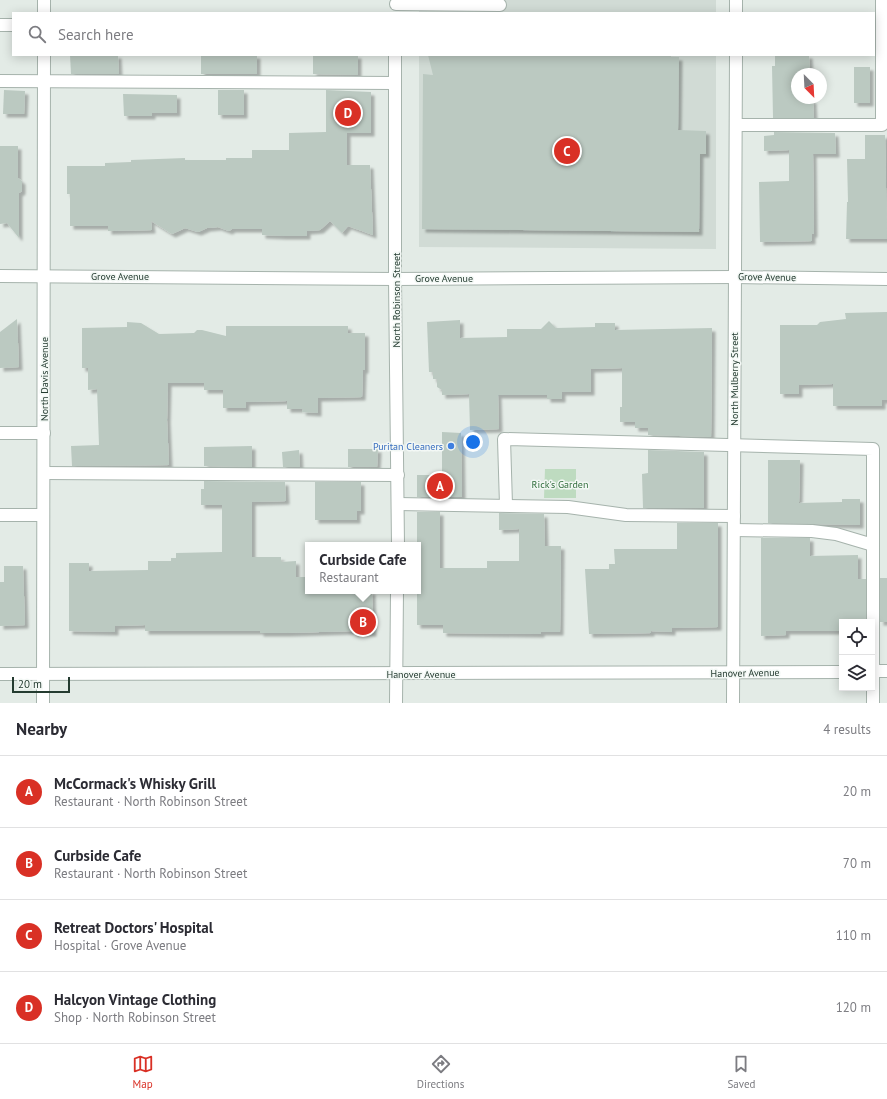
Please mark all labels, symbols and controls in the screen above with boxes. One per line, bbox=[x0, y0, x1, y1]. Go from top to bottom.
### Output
search box bbox=[12, 12, 875, 56]
icon: search bbox=[26, 23, 48, 45]
text: Search here bbox=[58, 25, 134, 44]
north arrow bbox=[791, 68, 827, 104]
pin: D bbox=[335, 98, 361, 128]
pin: C bbox=[554, 136, 580, 166]
street label: North Robinson Street bbox=[390, 252, 403, 347]
street label: Grove Avenue bbox=[91, 270, 149, 283]
street label: Grove Avenue bbox=[738, 270, 796, 284]
street label: Grove Avenue bbox=[415, 272, 473, 285]
street label: North Mulberry Street bbox=[728, 332, 741, 426]
street label: North Davis Avenue bbox=[38, 337, 51, 421]
your location bbox=[463, 432, 483, 452]
place label: Puritan Cleaners bbox=[373, 440, 443, 453]
marker: Puritan Cleaners bbox=[446, 441, 456, 451]
pin: A bbox=[427, 471, 453, 501]
park label: Rick's Garden bbox=[532, 478, 588, 491]
popup bbox=[305, 542, 421, 594]
text: Curbside Cafe bbox=[319, 550, 407, 569]
text: Restaurant bbox=[319, 569, 379, 586]
pin: B bbox=[350, 607, 376, 637]
map controls bbox=[839, 619, 875, 691]
button: locate bbox=[839, 619, 875, 655]
button: layers bbox=[839, 655, 875, 691]
street label: Hanover Avenue bbox=[710, 666, 780, 680]
street label: Hanover Avenue bbox=[386, 668, 456, 681]
scale bar bbox=[12, 675, 70, 694]
text: 20 m bbox=[18, 677, 42, 691]
text: Nearby bbox=[16, 718, 67, 740]
text: 4 results bbox=[823, 721, 871, 738]
text: McCormack's Whisky Grill bbox=[54, 774, 216, 793]
text: A bbox=[25, 783, 33, 800]
text: 20 m bbox=[843, 783, 871, 800]
text: Restaurant · North Robinson Street bbox=[54, 793, 247, 810]
text: Curbside Cafe bbox=[54, 846, 141, 865]
text: B bbox=[25, 855, 33, 872]
text: 70 m bbox=[843, 855, 871, 872]
text: Restaurant · North Robinson Street bbox=[54, 865, 247, 882]
text: Retreat Doctors' Hospital bbox=[54, 918, 213, 937]
text: C bbox=[25, 927, 33, 944]
text: 110 m bbox=[836, 927, 871, 944]
text: Hospital · Grove Avenue bbox=[54, 937, 186, 954]
text: Halcyon Vintage Clothing bbox=[54, 990, 216, 1009]
text: D bbox=[25, 999, 33, 1016]
text: 120 m bbox=[836, 999, 871, 1016]
text: Shop · North Robinson Street bbox=[54, 1009, 216, 1026]
tab: Map bbox=[132, 1053, 154, 1091]
tab: Directions bbox=[417, 1053, 464, 1091]
tab: Saved bbox=[727, 1053, 755, 1091]

